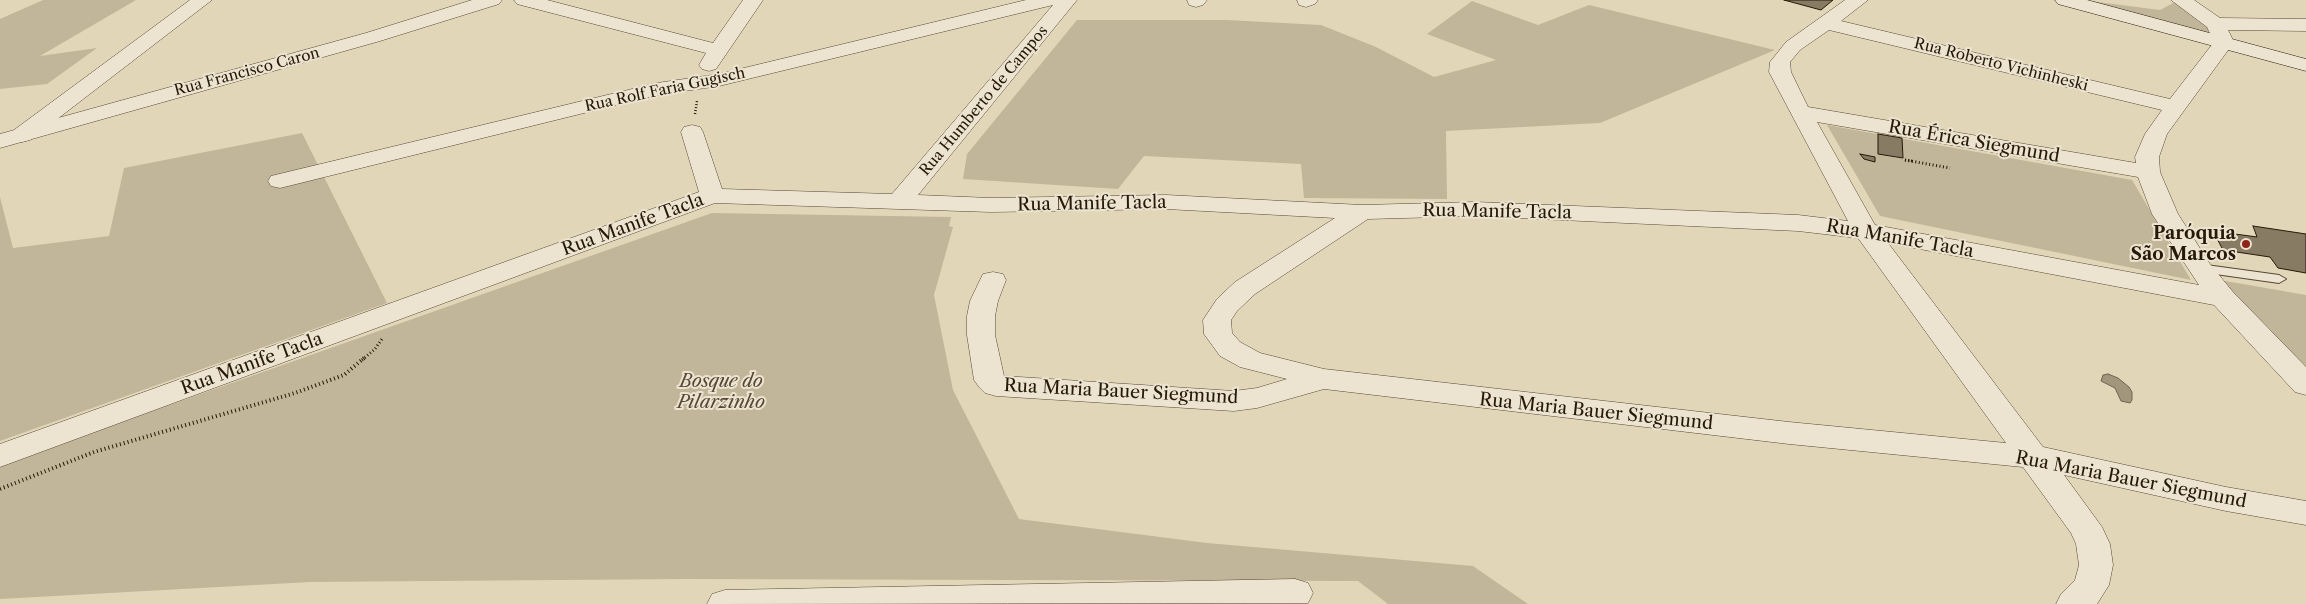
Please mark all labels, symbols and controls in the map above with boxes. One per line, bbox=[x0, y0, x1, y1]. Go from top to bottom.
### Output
street label: Rua Humberto de Campos bbox=[916, 22, 1052, 180]
street label: Rua Roberto Vichinheski bbox=[1912, 35, 2090, 95]
street label: Rua Francisco Caron bbox=[172, 44, 322, 100]
street label: Rua Rolf Faria Gugisch bbox=[583, 64, 747, 116]
street label: Rua Érica Siegmund bbox=[1887, 116, 2061, 168]
street label: Rua Manife Tacla bbox=[559, 189, 707, 261]
street label: Rua Manife Tacla bbox=[1017, 192, 1167, 216]
street label: Rua Manife Tacla bbox=[1422, 200, 1572, 224]
street label: Rua Manife Tacla bbox=[1825, 215, 1975, 263]
place label: Paróquia São Marcos bbox=[2131, 223, 2236, 266]
marker: Paróquia São Marcos bbox=[2240, 238, 2252, 250]
street label: Rua Manife Tacla bbox=[178, 328, 326, 400]
park label: Bosque do Pilarzinho bbox=[677, 371, 765, 414]
street label: Rua Maria Bauer Siegmund bbox=[1003, 375, 1239, 409]
street label: Rua Maria Bauer Siegmund bbox=[1478, 389, 1714, 435]
street label: Rua Maria Bauer Siegmund bbox=[2014, 447, 2248, 513]

